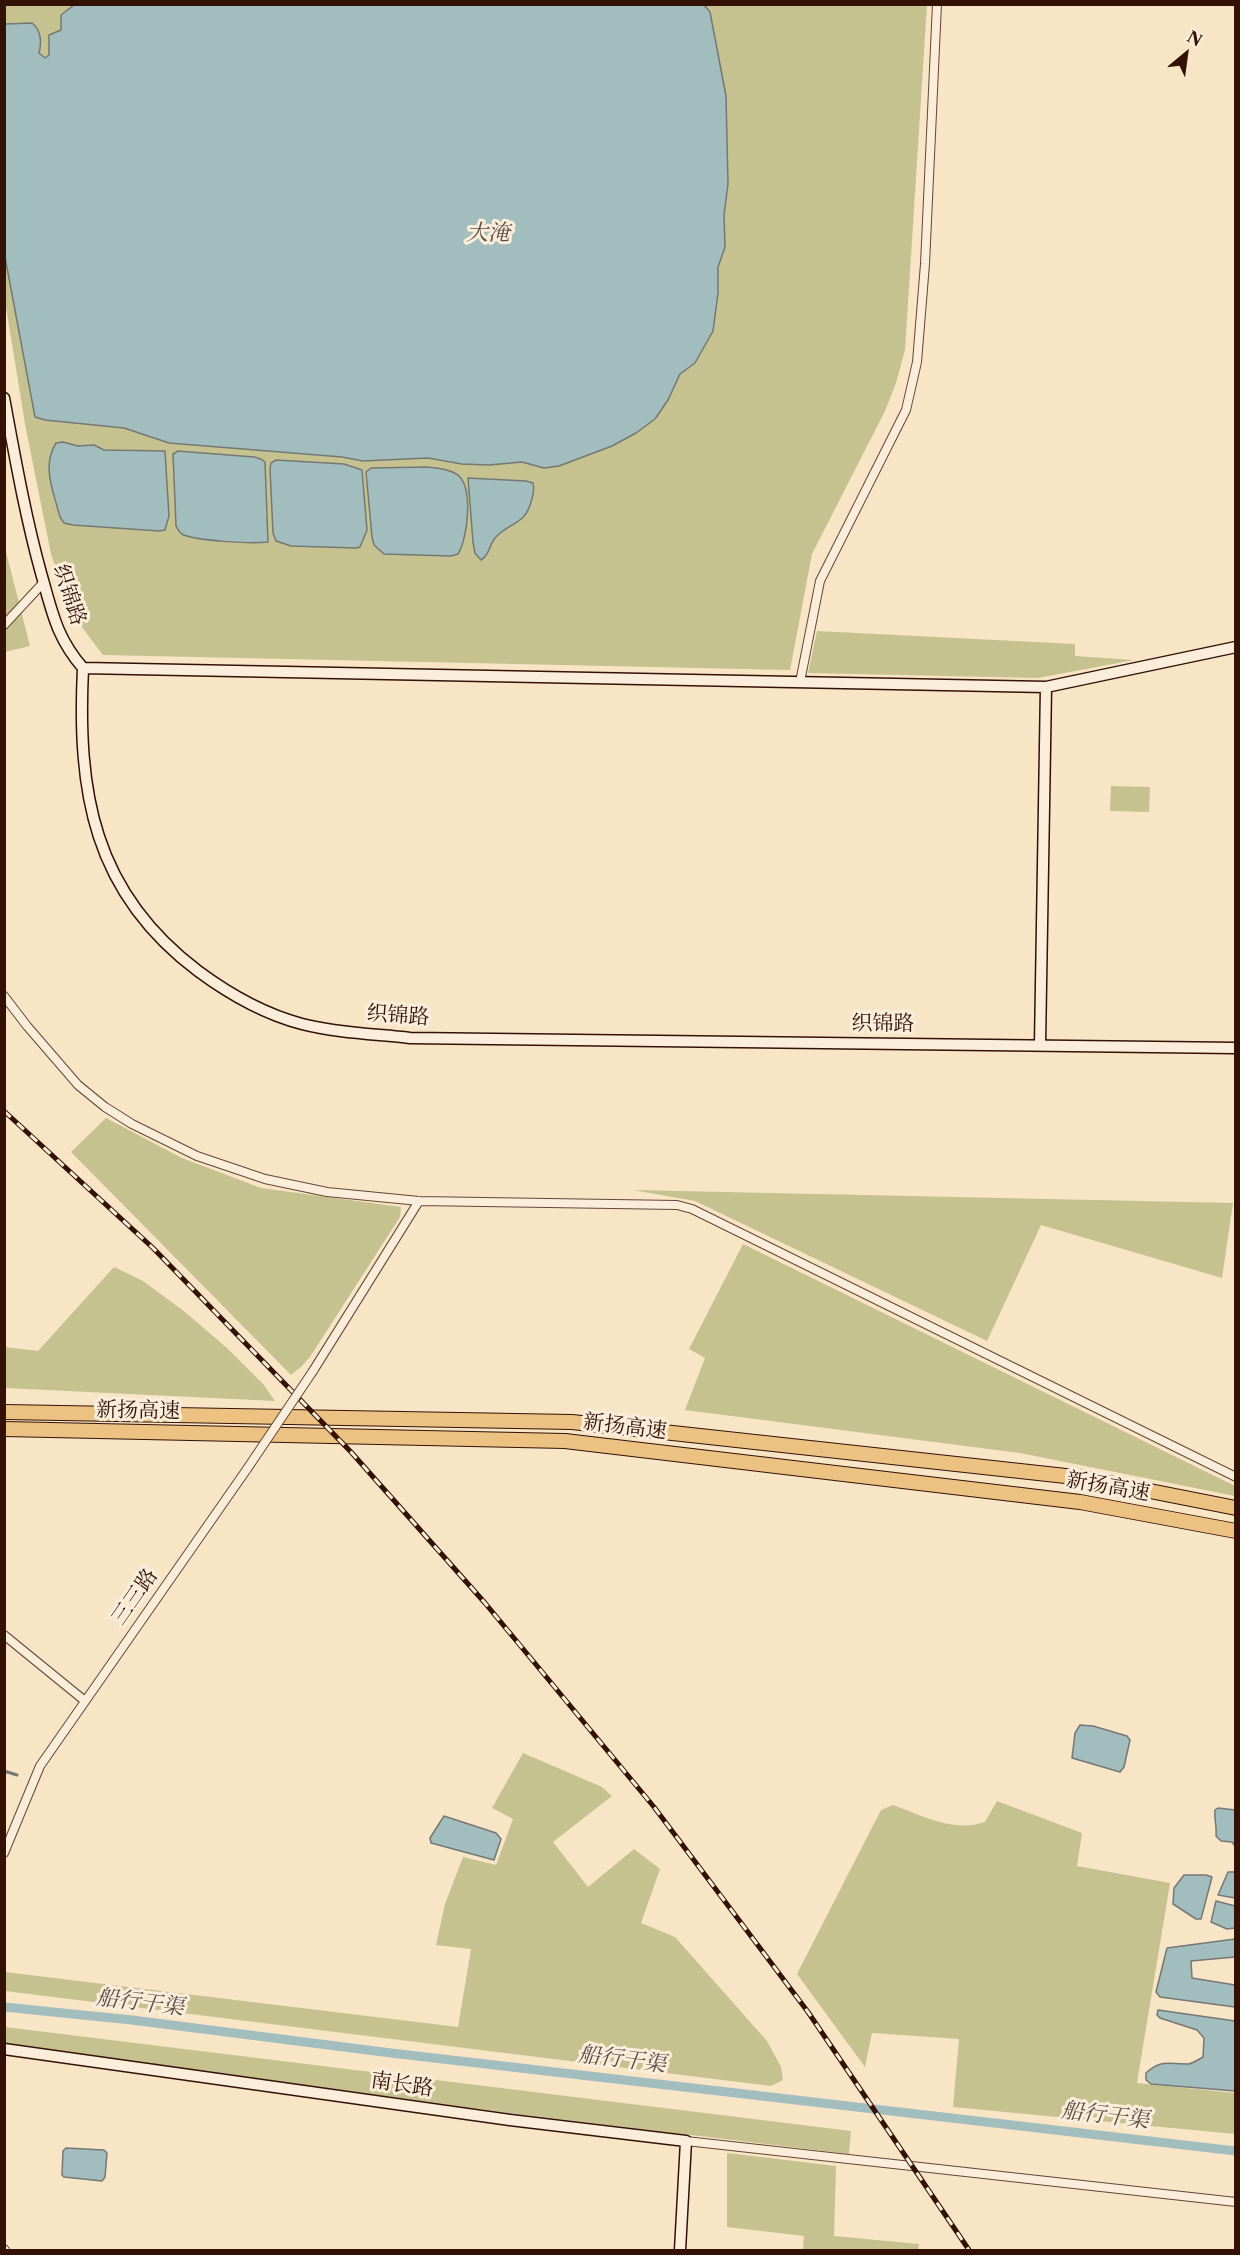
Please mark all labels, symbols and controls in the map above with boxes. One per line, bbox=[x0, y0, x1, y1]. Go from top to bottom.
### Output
north arrow bbox=[1156, 24, 1216, 84]
text: N bbox=[1184, 26, 1206, 50]
water label: 大淹 bbox=[466, 221, 510, 247]
street label: 织锦路 bbox=[47, 561, 91, 629]
street label: 织锦路 bbox=[366, 1001, 430, 1031]
street label: 织锦路 bbox=[852, 1011, 914, 1037]
street label: 新扬高速 bbox=[96, 1398, 180, 1424]
street label: 新扬高速 bbox=[582, 1409, 668, 1445]
street label: 新扬高速 bbox=[1064, 1467, 1152, 1507]
street label: 三三路 bbox=[107, 1564, 163, 1630]
water label: 船行干渠 bbox=[95, 1985, 185, 2021]
water label: 船行干渠 bbox=[577, 2042, 667, 2078]
street label: 南长路 bbox=[369, 2068, 435, 2102]
water label: 船行干渠 bbox=[1060, 2098, 1150, 2134]

